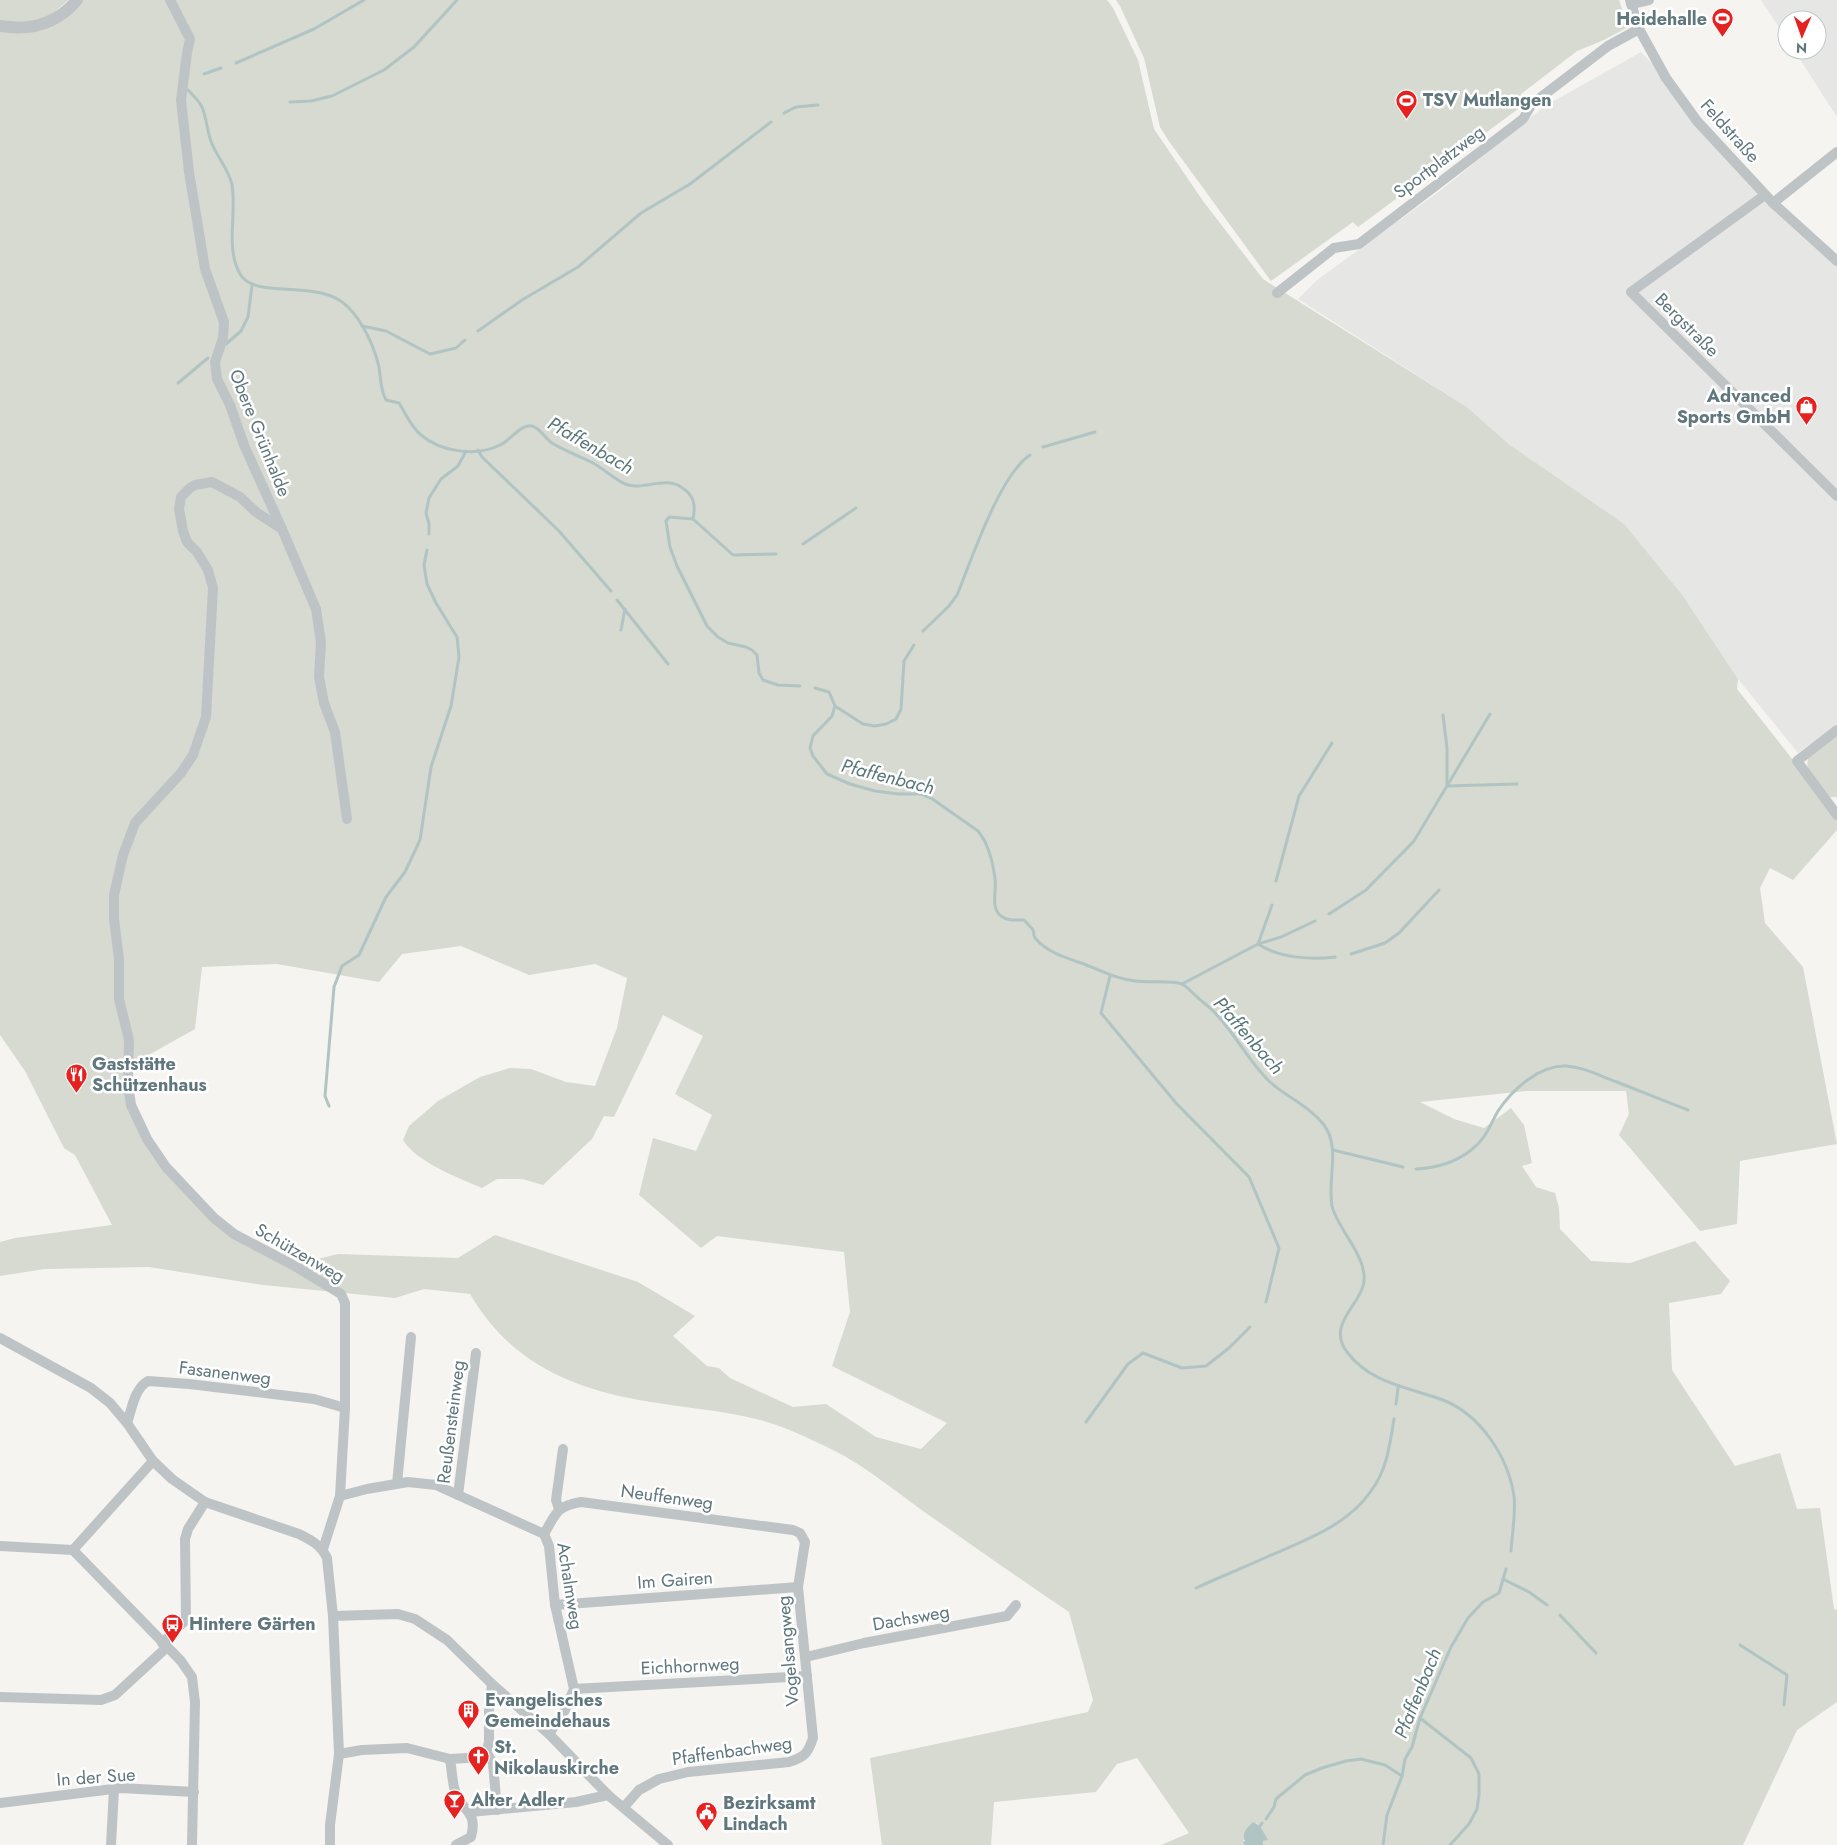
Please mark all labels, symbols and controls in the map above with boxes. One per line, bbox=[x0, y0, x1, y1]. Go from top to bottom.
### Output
place label: Heidehalle bbox=[1616, 6, 1707, 32]
sports icon: Heidehalle bbox=[1711, 7, 1735, 38]
north arrow bbox=[1777, 10, 1827, 60]
text: N bbox=[1796, 38, 1807, 58]
place label: TSV Mutlangen bbox=[1423, 87, 1552, 113]
sports icon: TSV Mutlangen bbox=[1395, 88, 1419, 119]
street label: Feldstraße bbox=[1694, 93, 1766, 169]
street label: Sportplatzweg bbox=[1388, 119, 1490, 205]
street label: Bergstraße bbox=[1649, 287, 1725, 363]
street label: Obere Grünhalde bbox=[223, 365, 297, 501]
place label: Advanced Sports GmbH bbox=[1677, 383, 1791, 430]
shop icon: Advanced Sports GmbH bbox=[1795, 394, 1819, 425]
water label: Pfaffenbach bbox=[543, 410, 639, 481]
water label: Pfaffenbach bbox=[838, 752, 937, 801]
water label: Pfaffenbach bbox=[1207, 991, 1290, 1080]
place label: Gaststätte Schützenhaus bbox=[92, 1051, 207, 1098]
restaurant icon: Gaststätte Schützenhaus bbox=[64, 1062, 88, 1093]
street label: Schützenweg bbox=[250, 1217, 350, 1289]
street label: Fasanenweg bbox=[177, 1354, 273, 1392]
street label: Reußensteinweg bbox=[431, 1359, 471, 1485]
street label: Neuffenweg bbox=[619, 1478, 715, 1516]
street label: Achalmweg bbox=[550, 1540, 590, 1632]
street label: Im Gairen bbox=[636, 1564, 714, 1596]
street label: Vogelsangweg bbox=[770, 1595, 806, 1707]
street label: Dachsweg bbox=[871, 1598, 951, 1638]
place label: Hintere Gärten bbox=[189, 1611, 316, 1637]
bus stop icon: Hintere Gärten bbox=[161, 1612, 185, 1643]
water label: Pfaffenbach bbox=[1387, 1644, 1448, 1742]
street label: Eichhornweg bbox=[640, 1650, 740, 1682]
place label: Evangelisches Gemeindehaus bbox=[485, 1687, 610, 1734]
building icon: Evangelisches Gemeindehaus bbox=[457, 1698, 481, 1729]
street label: Pfaffenbachweg bbox=[670, 1730, 794, 1772]
place label: St. Nikolauskirche bbox=[494, 1734, 619, 1781]
church icon: St. Nikolauskirche bbox=[466, 1745, 490, 1776]
street label: In der Sue bbox=[56, 1761, 136, 1793]
place label: Alter Adler bbox=[470, 1787, 565, 1813]
bar icon: Alter Adler bbox=[443, 1788, 467, 1819]
place label: Bezirksamt Lindach bbox=[723, 1790, 816, 1837]
public building icon: Bezirksamt Lindach bbox=[695, 1801, 719, 1832]

